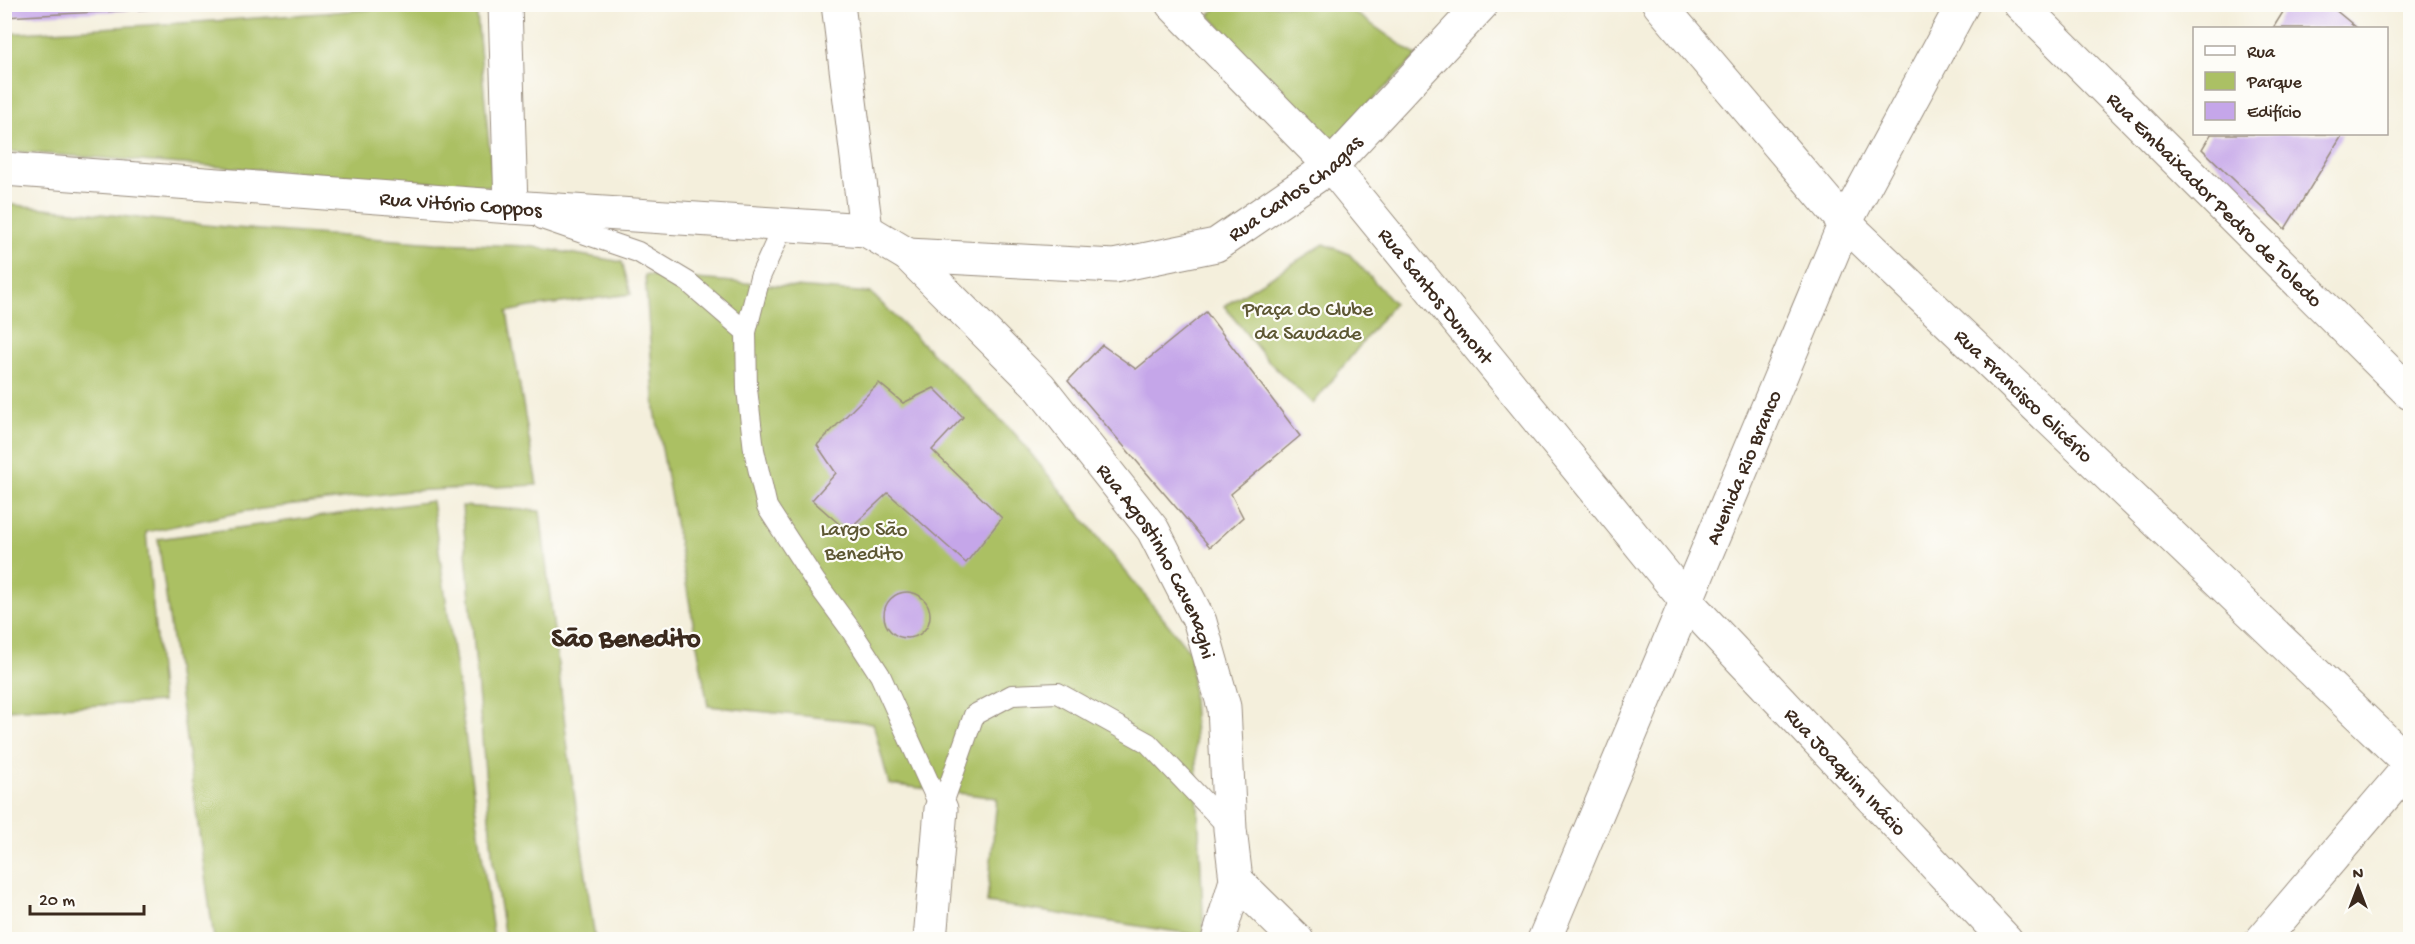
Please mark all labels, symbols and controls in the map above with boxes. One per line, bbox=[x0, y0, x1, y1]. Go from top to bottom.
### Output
legend bbox=[2193, 27, 2388, 135]
text: Rua bbox=[2247, 43, 2276, 64]
text: Parque bbox=[2246, 73, 2303, 94]
street label: Rua Embaixador Pedro de Toledo bbox=[2100, 88, 2326, 315]
text: Edifício bbox=[2247, 103, 2301, 124]
street label: Rua Carlos Chagas bbox=[1225, 130, 1370, 249]
street label: Rua Vitório Coppos bbox=[378, 188, 544, 225]
street label: Rua Santos Dumont bbox=[1371, 224, 1499, 373]
park label: Praça do Clube da Saudade bbox=[1242, 299, 1374, 348]
street label: Rua Francisco Glicério bbox=[1947, 325, 2097, 470]
street label: Avenida Rio Branco bbox=[1702, 387, 1789, 549]
street label: Rua Agostinho Cavenaghi bbox=[1089, 460, 1219, 662]
park label: Largo São Benedito bbox=[821, 519, 908, 568]
district label: São Benedito bbox=[551, 625, 701, 657]
street label: Rua Joaquim Inácio bbox=[1777, 704, 1910, 843]
north arrow bbox=[2328, 857, 2388, 917]
text: N bbox=[2353, 866, 2364, 885]
scale bar bbox=[30, 878, 144, 916]
text: 20 m bbox=[39, 891, 75, 912]

